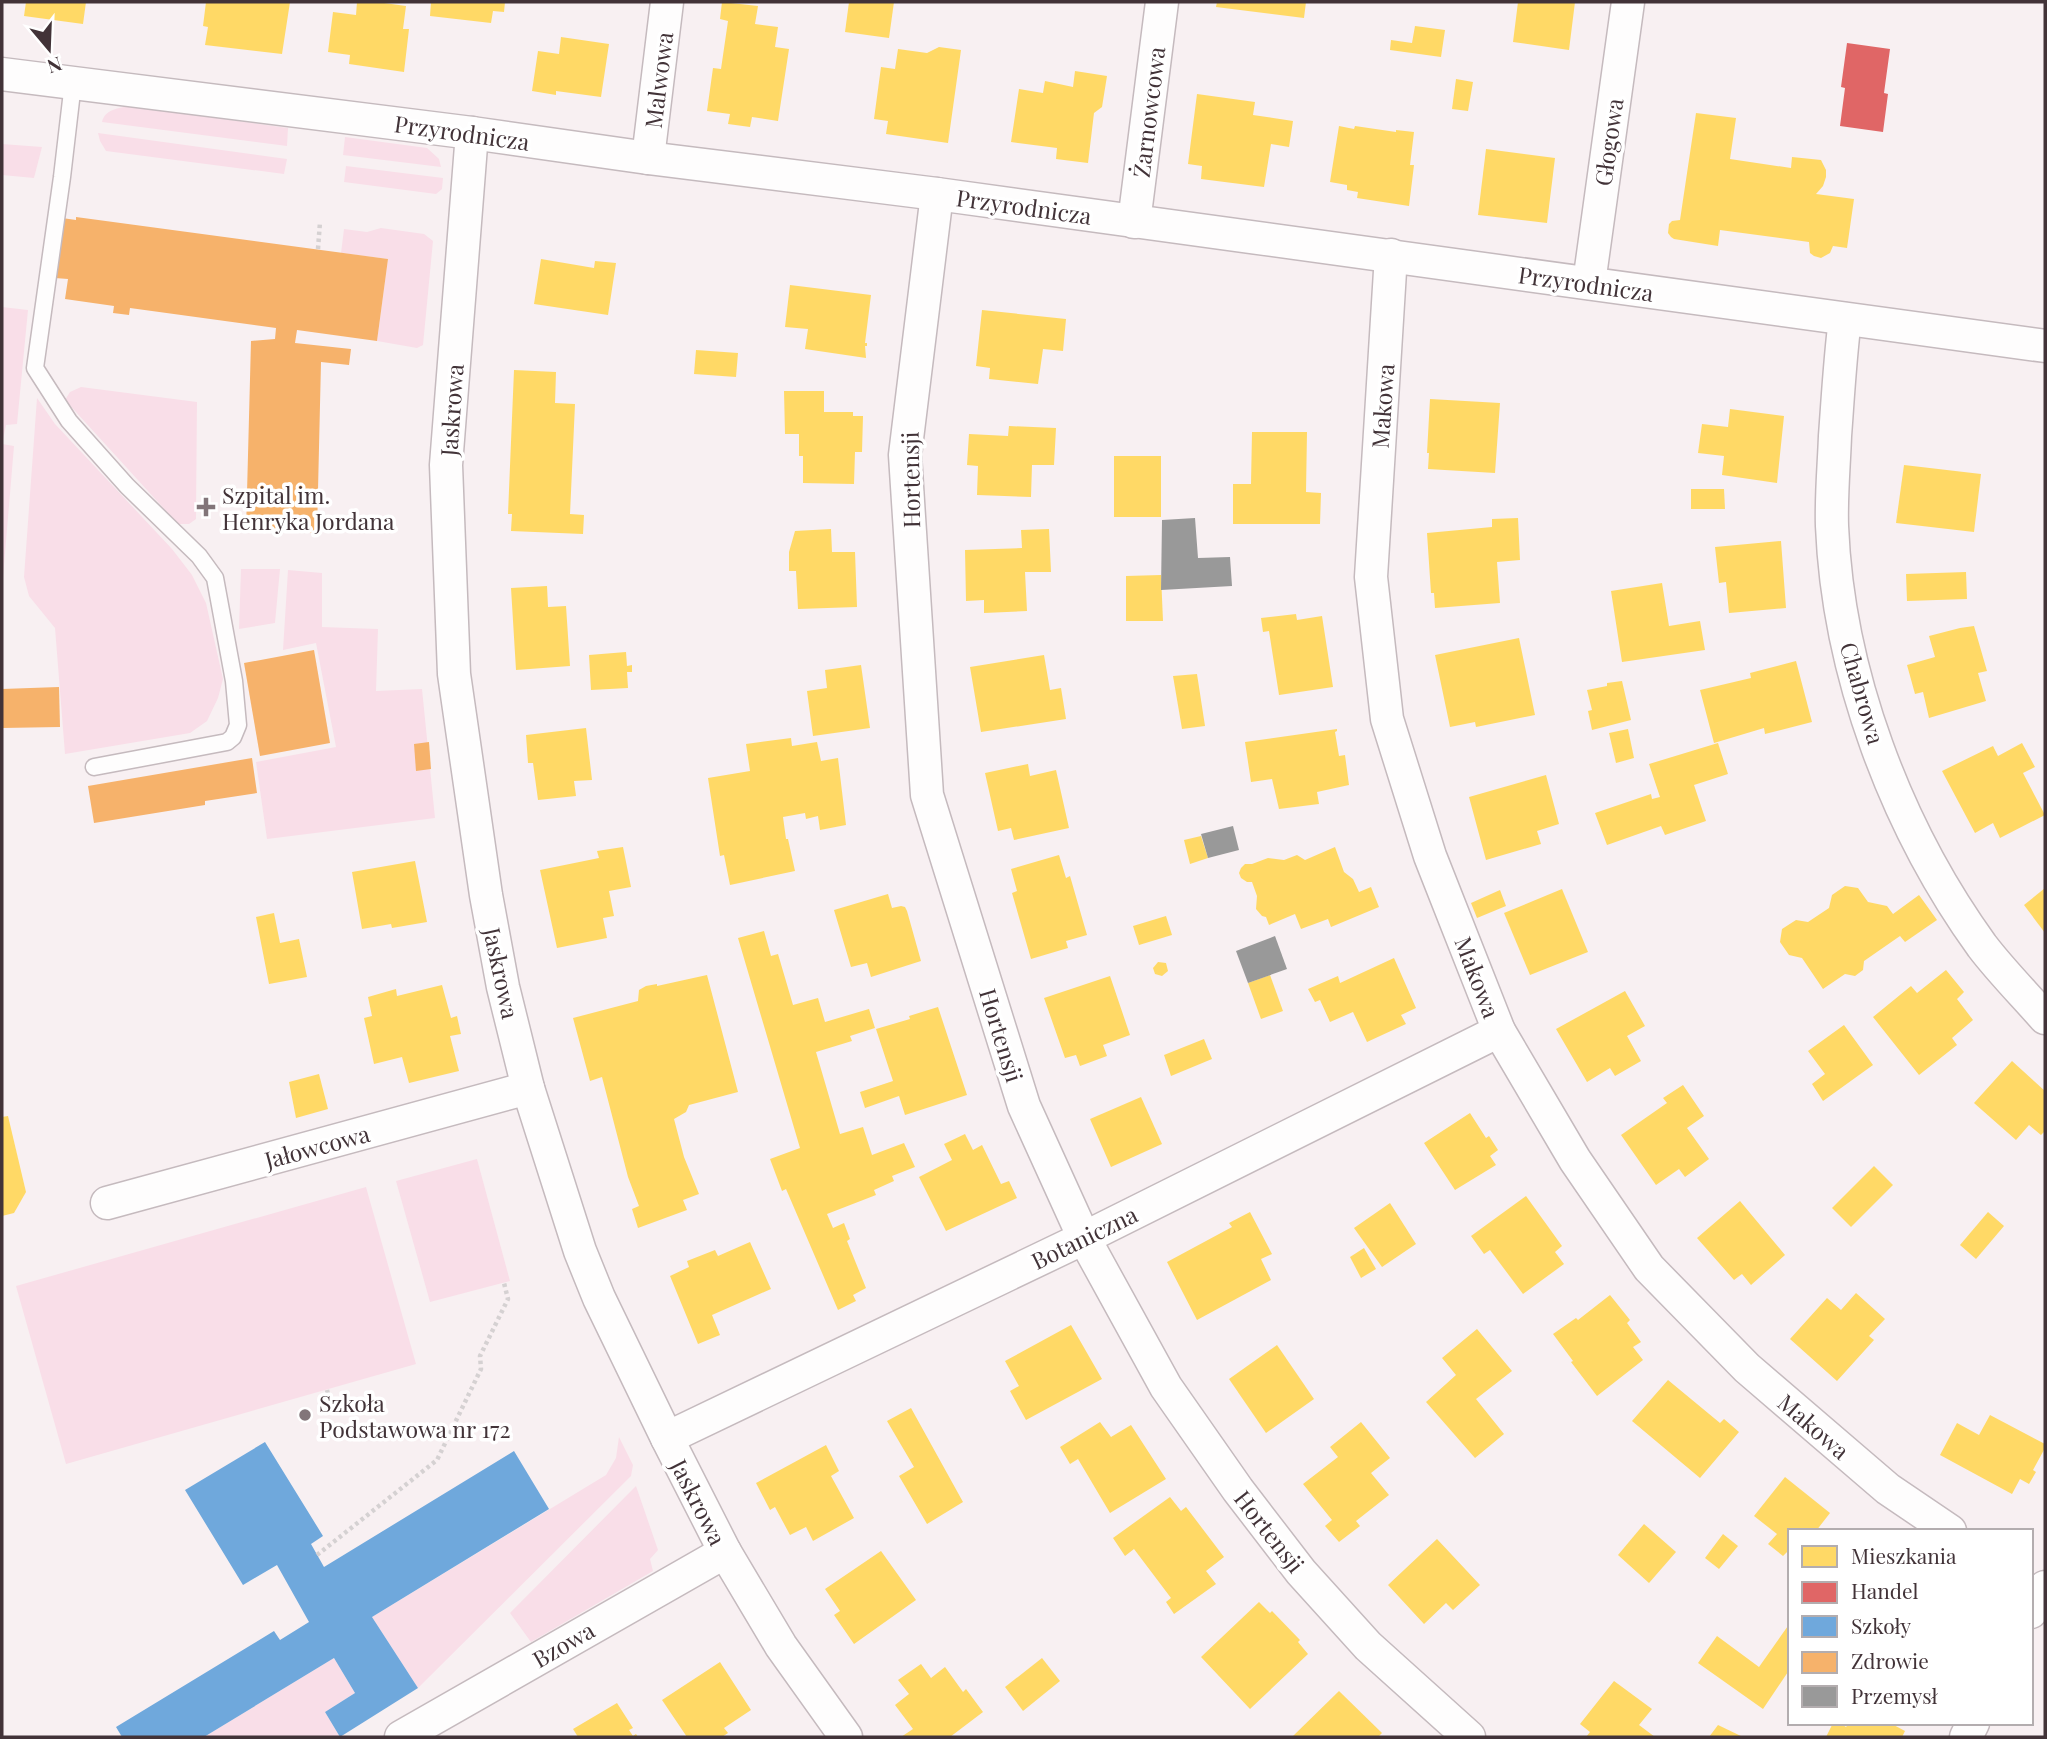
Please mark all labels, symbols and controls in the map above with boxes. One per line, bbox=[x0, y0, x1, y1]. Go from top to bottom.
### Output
north arrow bbox=[14, 14, 84, 84]
street label: Malwowa bbox=[637, 29, 679, 130]
street label: Żarnowcowa bbox=[1125, 44, 1171, 179]
text: N bbox=[44, 51, 66, 81]
street label: Głogowa bbox=[1587, 96, 1630, 188]
street label: Przyrodnicza bbox=[392, 107, 532, 157]
street label: Przyrodnicza bbox=[954, 181, 1094, 231]
street label: Przyrodnicza bbox=[1516, 258, 1656, 308]
street label: Jaskrowa bbox=[432, 362, 470, 458]
street label: Makowa bbox=[1364, 362, 1400, 449]
street label: Hortensji bbox=[894, 431, 926, 529]
place label: Szpital im. Henryka Jordana bbox=[222, 479, 395, 536]
marker: Szpital im. Henryka Jordana bbox=[196, 497, 216, 517]
street label: Chabrowa bbox=[1834, 638, 1893, 748]
street label: Jaskrowa bbox=[477, 923, 527, 1022]
street label: Makowa bbox=[1448, 932, 1508, 1023]
street label: Hortensji bbox=[973, 984, 1031, 1086]
street label: Jałowcowa bbox=[260, 1117, 373, 1175]
street label: Botaniczna bbox=[1026, 1198, 1143, 1276]
street label: Makowa bbox=[1772, 1386, 1857, 1466]
place label: Szkoła Podstawowa nr 172 bbox=[319, 1387, 510, 1444]
marker: Szkoła Podstawowa nr 172 bbox=[297, 1407, 313, 1423]
street label: Jaskrowa bbox=[664, 1453, 734, 1551]
street label: Hortensji bbox=[1228, 1483, 1312, 1579]
legend bbox=[1788, 1529, 2033, 1725]
text: Mieszkania bbox=[1851, 1541, 1957, 1569]
text: Handel bbox=[1851, 1576, 1919, 1604]
text: Szkoły bbox=[1851, 1611, 1912, 1639]
street label: Bzowa bbox=[526, 1614, 600, 1674]
text: Zdrowie bbox=[1851, 1646, 1929, 1674]
text: Przemysł bbox=[1851, 1681, 1939, 1709]

